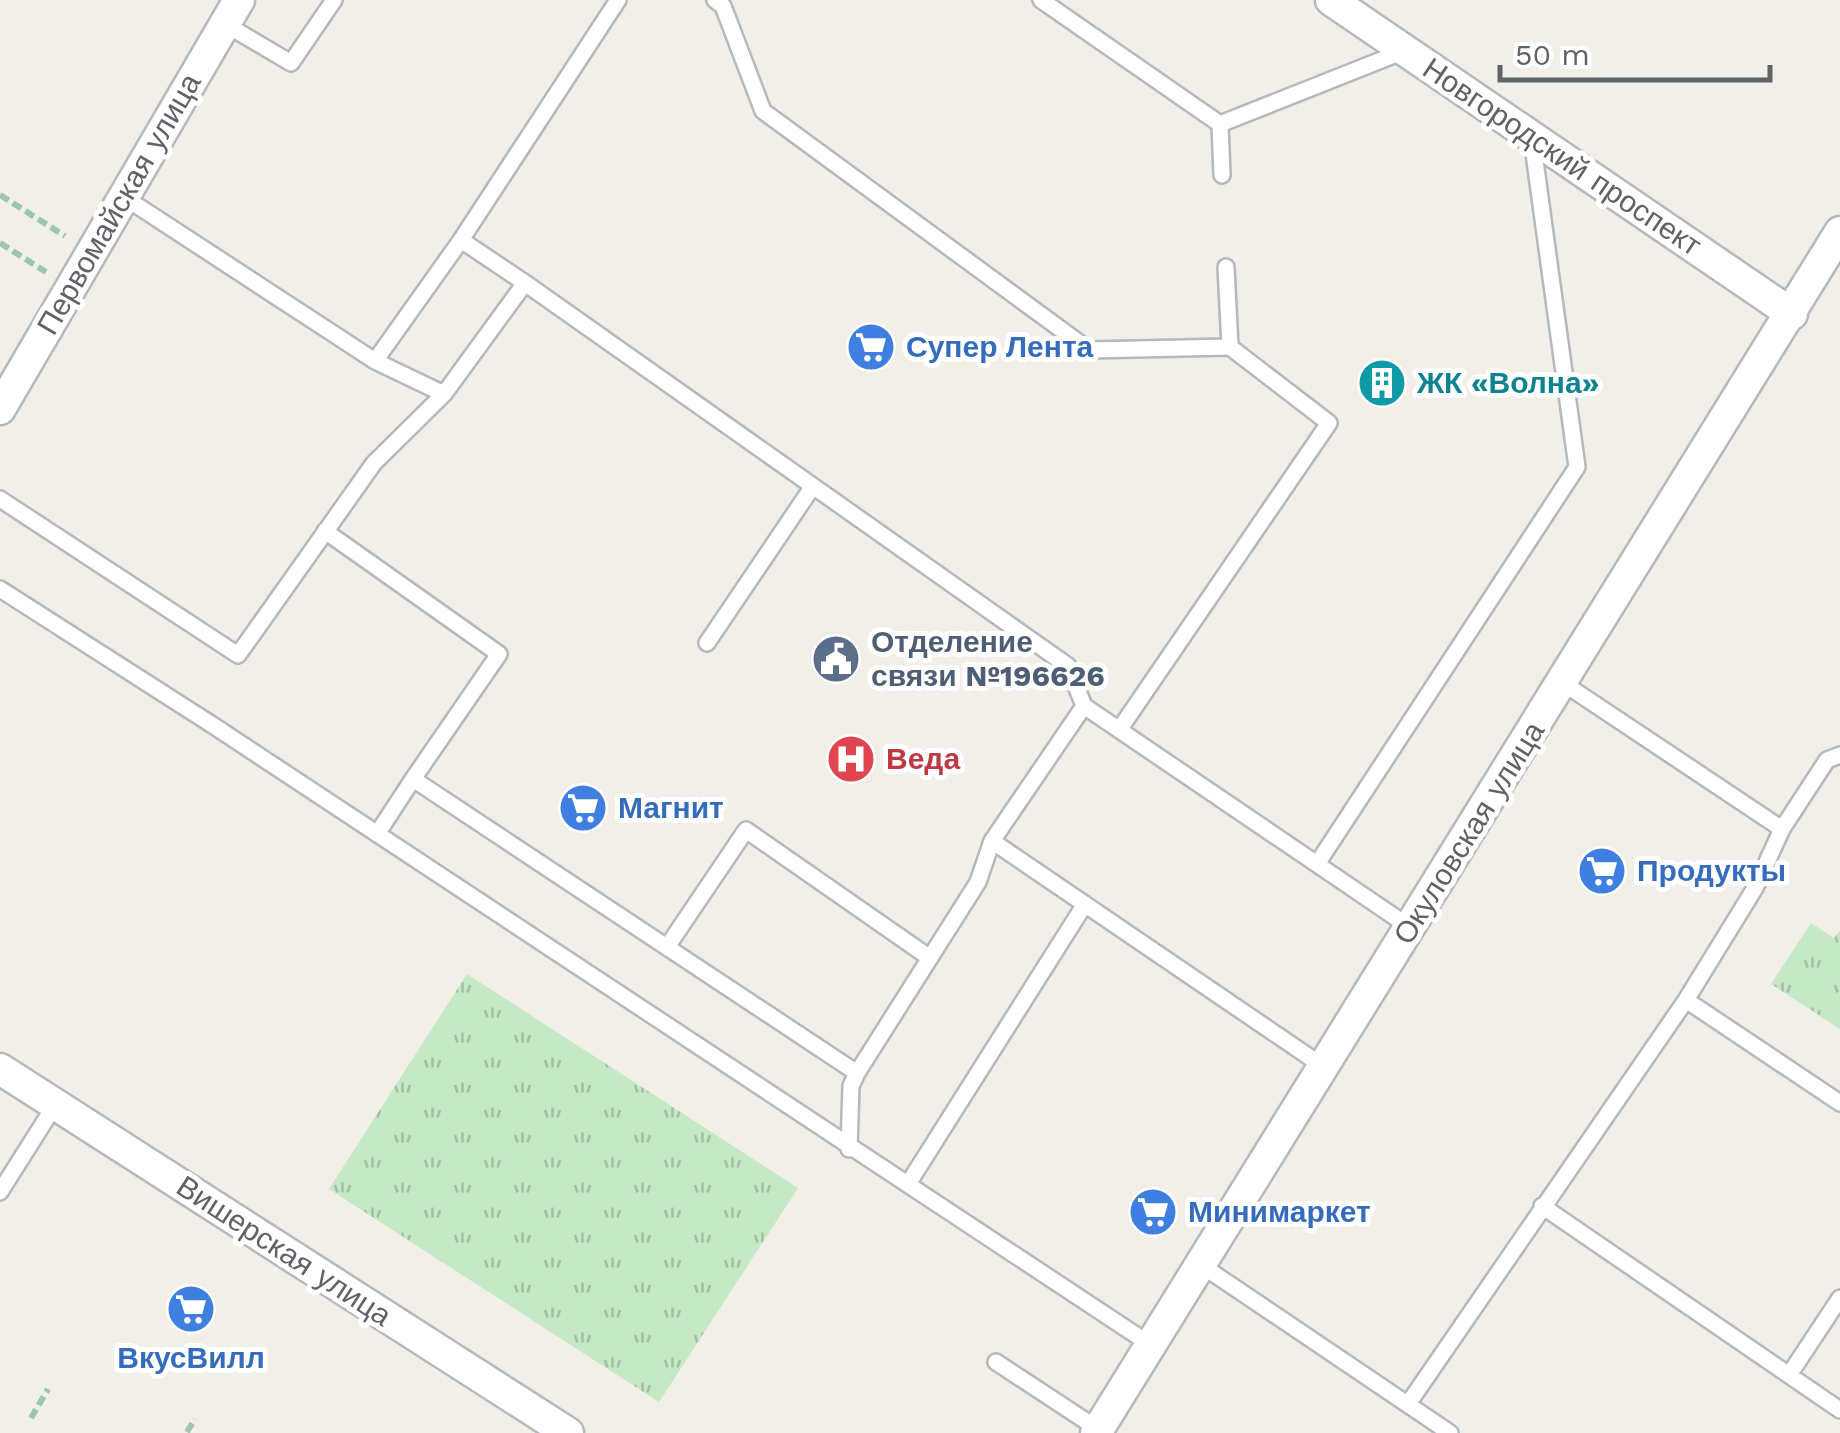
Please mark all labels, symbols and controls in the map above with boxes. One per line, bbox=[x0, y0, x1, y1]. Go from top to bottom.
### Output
scale bar bbox=[1500, 20, 1770, 82]
text: 50 m bbox=[1515, 37, 1590, 72]
street label: Новгородский проспект bbox=[1416, 50, 1708, 263]
street label: Первомайская улица bbox=[29, 67, 208, 341]
supermarket icon: Супер Лента bbox=[845, 321, 897, 373]
place label: Супер Лента bbox=[906, 329, 1094, 364]
building icon: ЖК «Волна» bbox=[1356, 357, 1408, 409]
place label: ЖК «Волна» bbox=[1416, 365, 1599, 400]
place label: Отделение связи №196626 bbox=[871, 624, 1105, 693]
public building icon: Отделение связи №196626 bbox=[810, 633, 862, 685]
street label: Окуловская улица bbox=[1386, 715, 1551, 950]
hospital icon: Веда bbox=[825, 733, 877, 785]
place label: Веда bbox=[886, 741, 960, 776]
supermarket icon: Магнит bbox=[557, 782, 609, 834]
place label: Магнит bbox=[618, 790, 724, 825]
supermarket icon: Продукты bbox=[1576, 845, 1628, 897]
place label: Продукты bbox=[1637, 853, 1786, 888]
street label: Вишерская улица bbox=[170, 1168, 398, 1333]
supermarket icon: Минимаркет bbox=[1127, 1186, 1179, 1238]
place label: Минимаркет bbox=[1188, 1194, 1371, 1229]
supermarket icon: ВкусВилл bbox=[165, 1283, 217, 1335]
place label: ВкусВилл bbox=[117, 1340, 265, 1375]

